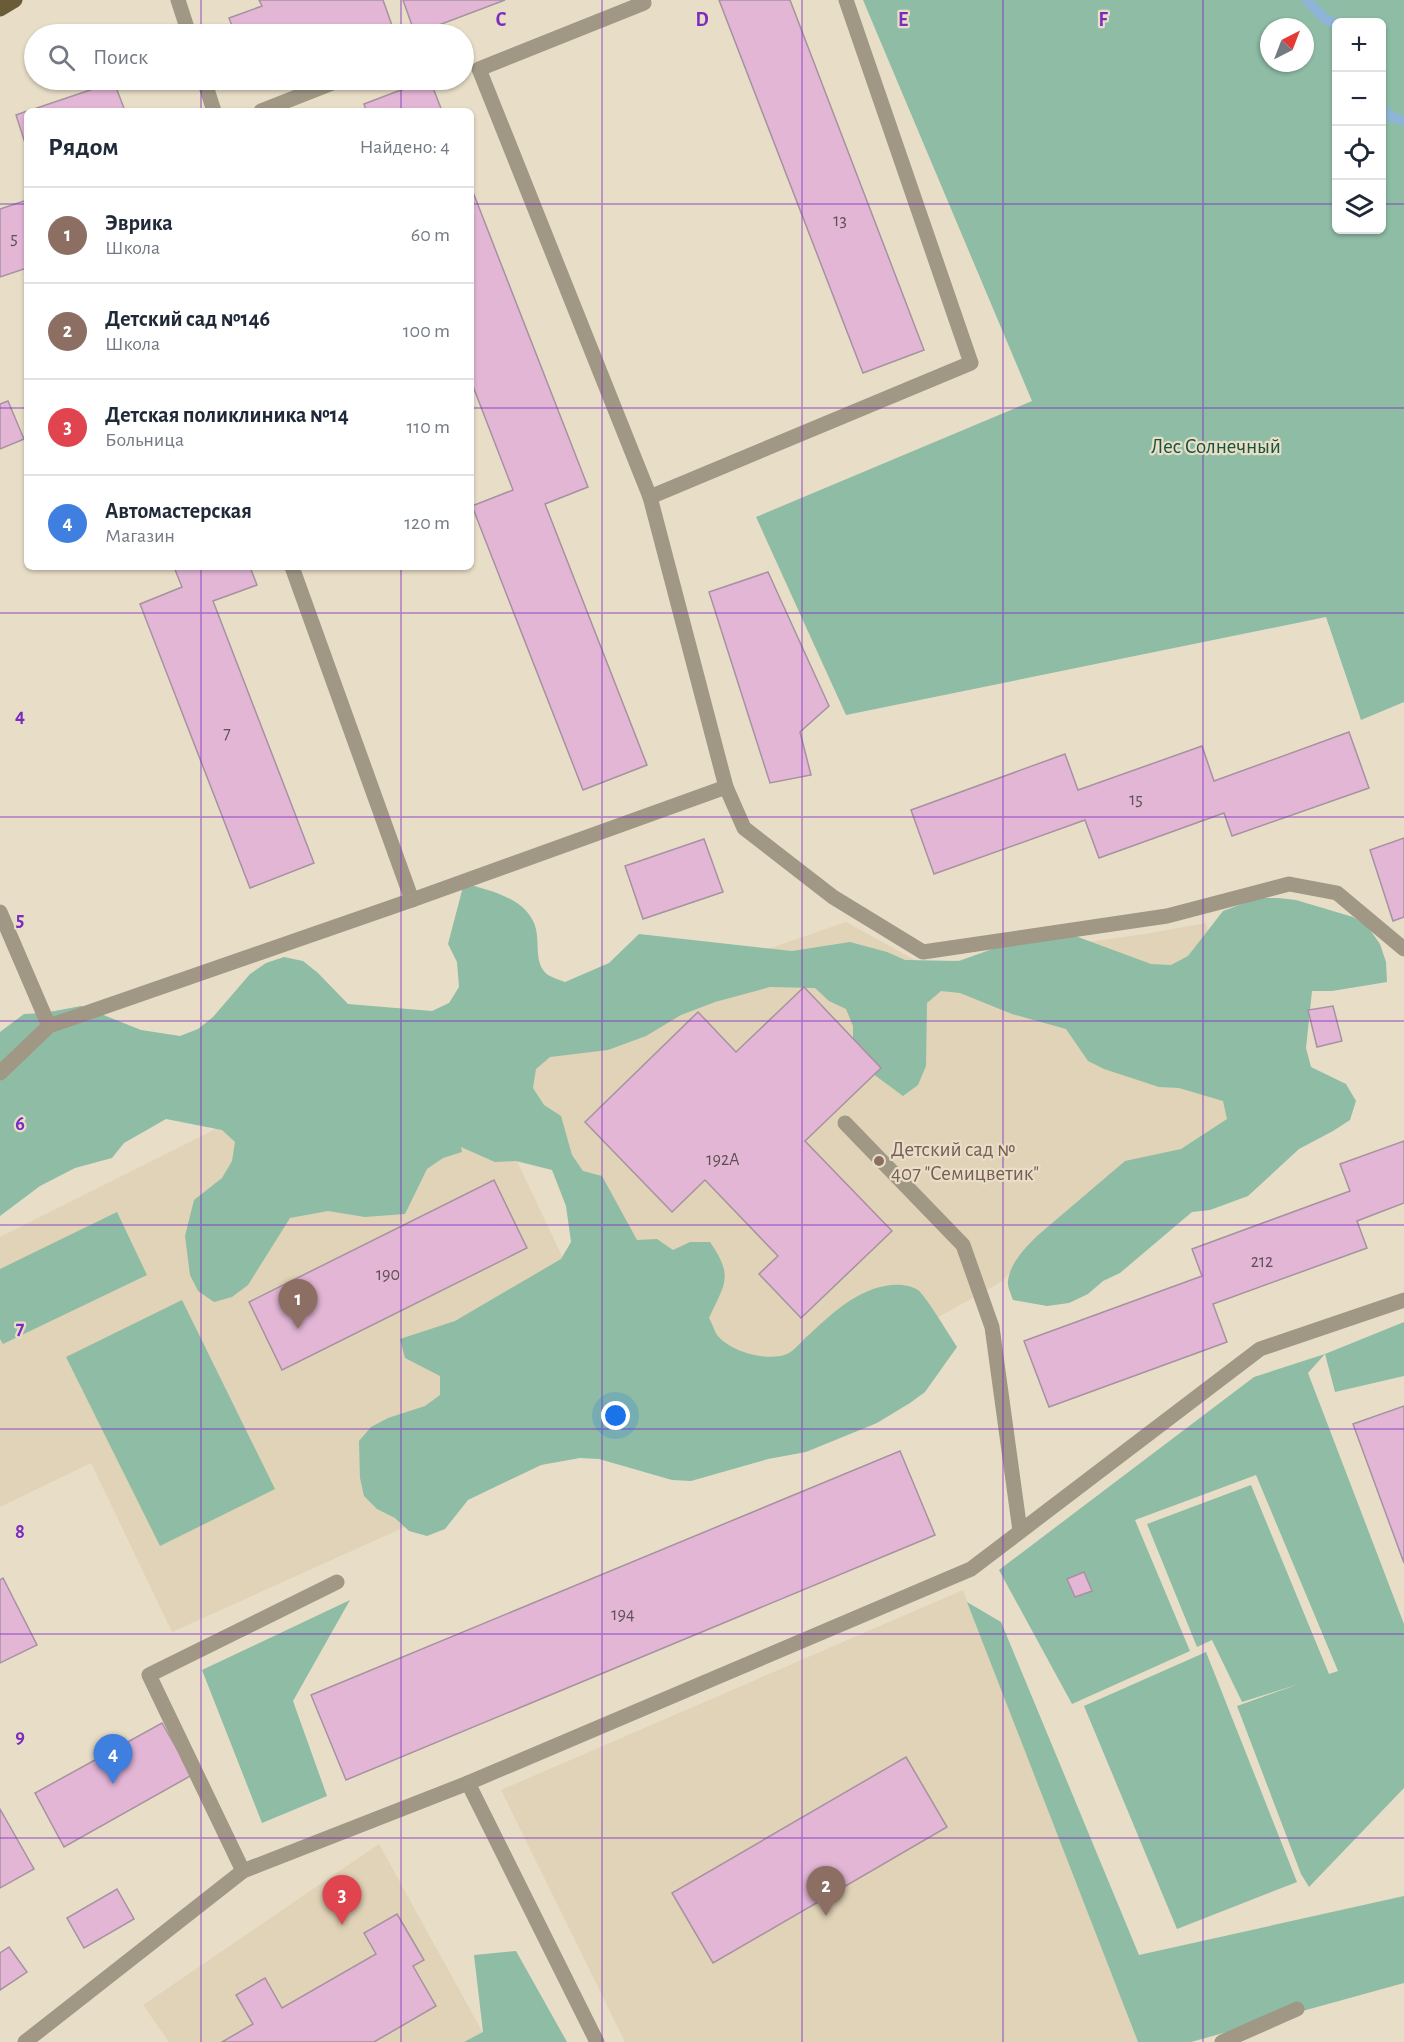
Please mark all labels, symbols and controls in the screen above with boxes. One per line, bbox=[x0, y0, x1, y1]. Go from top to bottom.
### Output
text: C bbox=[496, 10, 507, 30]
text: D bbox=[695, 10, 709, 30]
text: E bbox=[898, 10, 908, 30]
text: F bbox=[1098, 10, 1108, 30]
north arrow bbox=[1260, 18, 1314, 72]
map controls bbox=[1332, 18, 1386, 234]
button: + bbox=[1332, 18, 1386, 72]
search box bbox=[24, 24, 474, 90]
icon: search bbox=[45, 41, 78, 74]
text: Поиск bbox=[93, 46, 148, 68]
button: − bbox=[1332, 72, 1386, 126]
button: locate bbox=[1332, 126, 1386, 180]
text: Рядом bbox=[48, 134, 119, 160]
text: Найдено: 4 bbox=[360, 137, 450, 157]
button: layers bbox=[1332, 180, 1386, 234]
text: Эврика bbox=[105, 212, 173, 234]
house number: 13 bbox=[833, 212, 847, 230]
text: 1 bbox=[64, 225, 71, 245]
text: 60 m bbox=[411, 225, 450, 245]
house number: 5 bbox=[10, 230, 18, 248]
text: Школа bbox=[105, 238, 160, 258]
text: Детский сад №146 bbox=[105, 308, 270, 330]
text: 2 bbox=[63, 321, 72, 341]
text: 100 m bbox=[403, 321, 450, 341]
text: Школа bbox=[105, 334, 160, 354]
text: Детская поликлиника №14 bbox=[105, 404, 349, 426]
text: 3 bbox=[63, 417, 72, 437]
text: 110 m bbox=[406, 417, 450, 437]
text: Больница bbox=[105, 430, 184, 450]
park label: Лес Солнечный bbox=[1151, 436, 1281, 457]
text: Автомастерская bbox=[105, 500, 252, 522]
text: 4 bbox=[62, 513, 73, 533]
text: 120 m bbox=[404, 513, 450, 533]
text: Магазин bbox=[105, 526, 175, 546]
text: 4 bbox=[15, 706, 25, 726]
house number: 7 bbox=[223, 725, 231, 743]
house number: 15 bbox=[1129, 791, 1143, 809]
text: 5 bbox=[16, 910, 24, 930]
text: 6 bbox=[15, 1114, 25, 1134]
place label: Детский сад № 407 "Семицветик" bbox=[891, 1139, 1039, 1184]
house number: 192А bbox=[706, 1151, 740, 1169]
marker: Детский сад № 407 "Семицветик" bbox=[872, 1154, 886, 1168]
house number: 212 bbox=[1251, 1253, 1273, 1271]
house number: 190 bbox=[376, 1266, 400, 1284]
pin: 1 bbox=[278, 1280, 318, 1329]
text: 7 bbox=[16, 1318, 25, 1338]
your location bbox=[601, 1401, 630, 1430]
text: 8 bbox=[15, 1522, 25, 1542]
house number: 194 bbox=[611, 1606, 635, 1624]
text: 9 bbox=[15, 1727, 25, 1747]
pin: 4 bbox=[94, 1734, 132, 1784]
pin: 2 bbox=[806, 1866, 846, 1916]
pin: 3 bbox=[322, 1876, 362, 1925]

